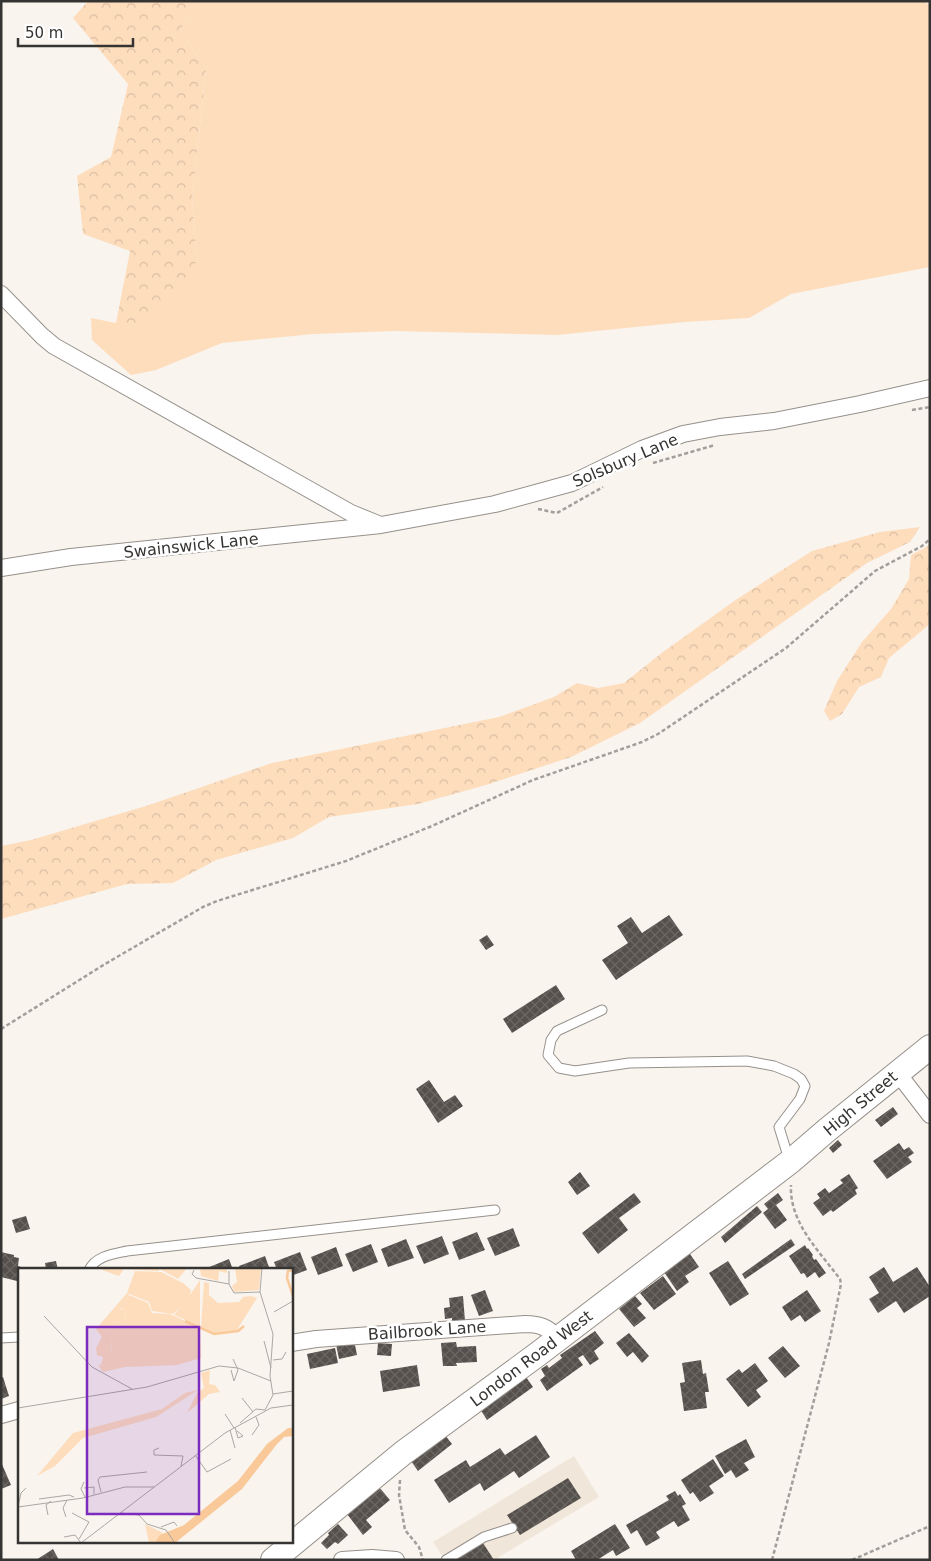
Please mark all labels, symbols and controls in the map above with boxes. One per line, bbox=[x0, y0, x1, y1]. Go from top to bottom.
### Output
scale bar bbox=[18, 15, 132, 47]
text: 50 m bbox=[25, 24, 63, 42]
street label: Solsbury Lane bbox=[570, 430, 681, 491]
street label: Swainswick Lane bbox=[123, 529, 259, 562]
street label: High Street bbox=[820, 1067, 901, 1140]
inset map bbox=[18, 1268, 292, 1544]
street label: London Road West bbox=[466, 1306, 596, 1411]
street label: Bailbrook Lane bbox=[367, 1317, 487, 1344]

